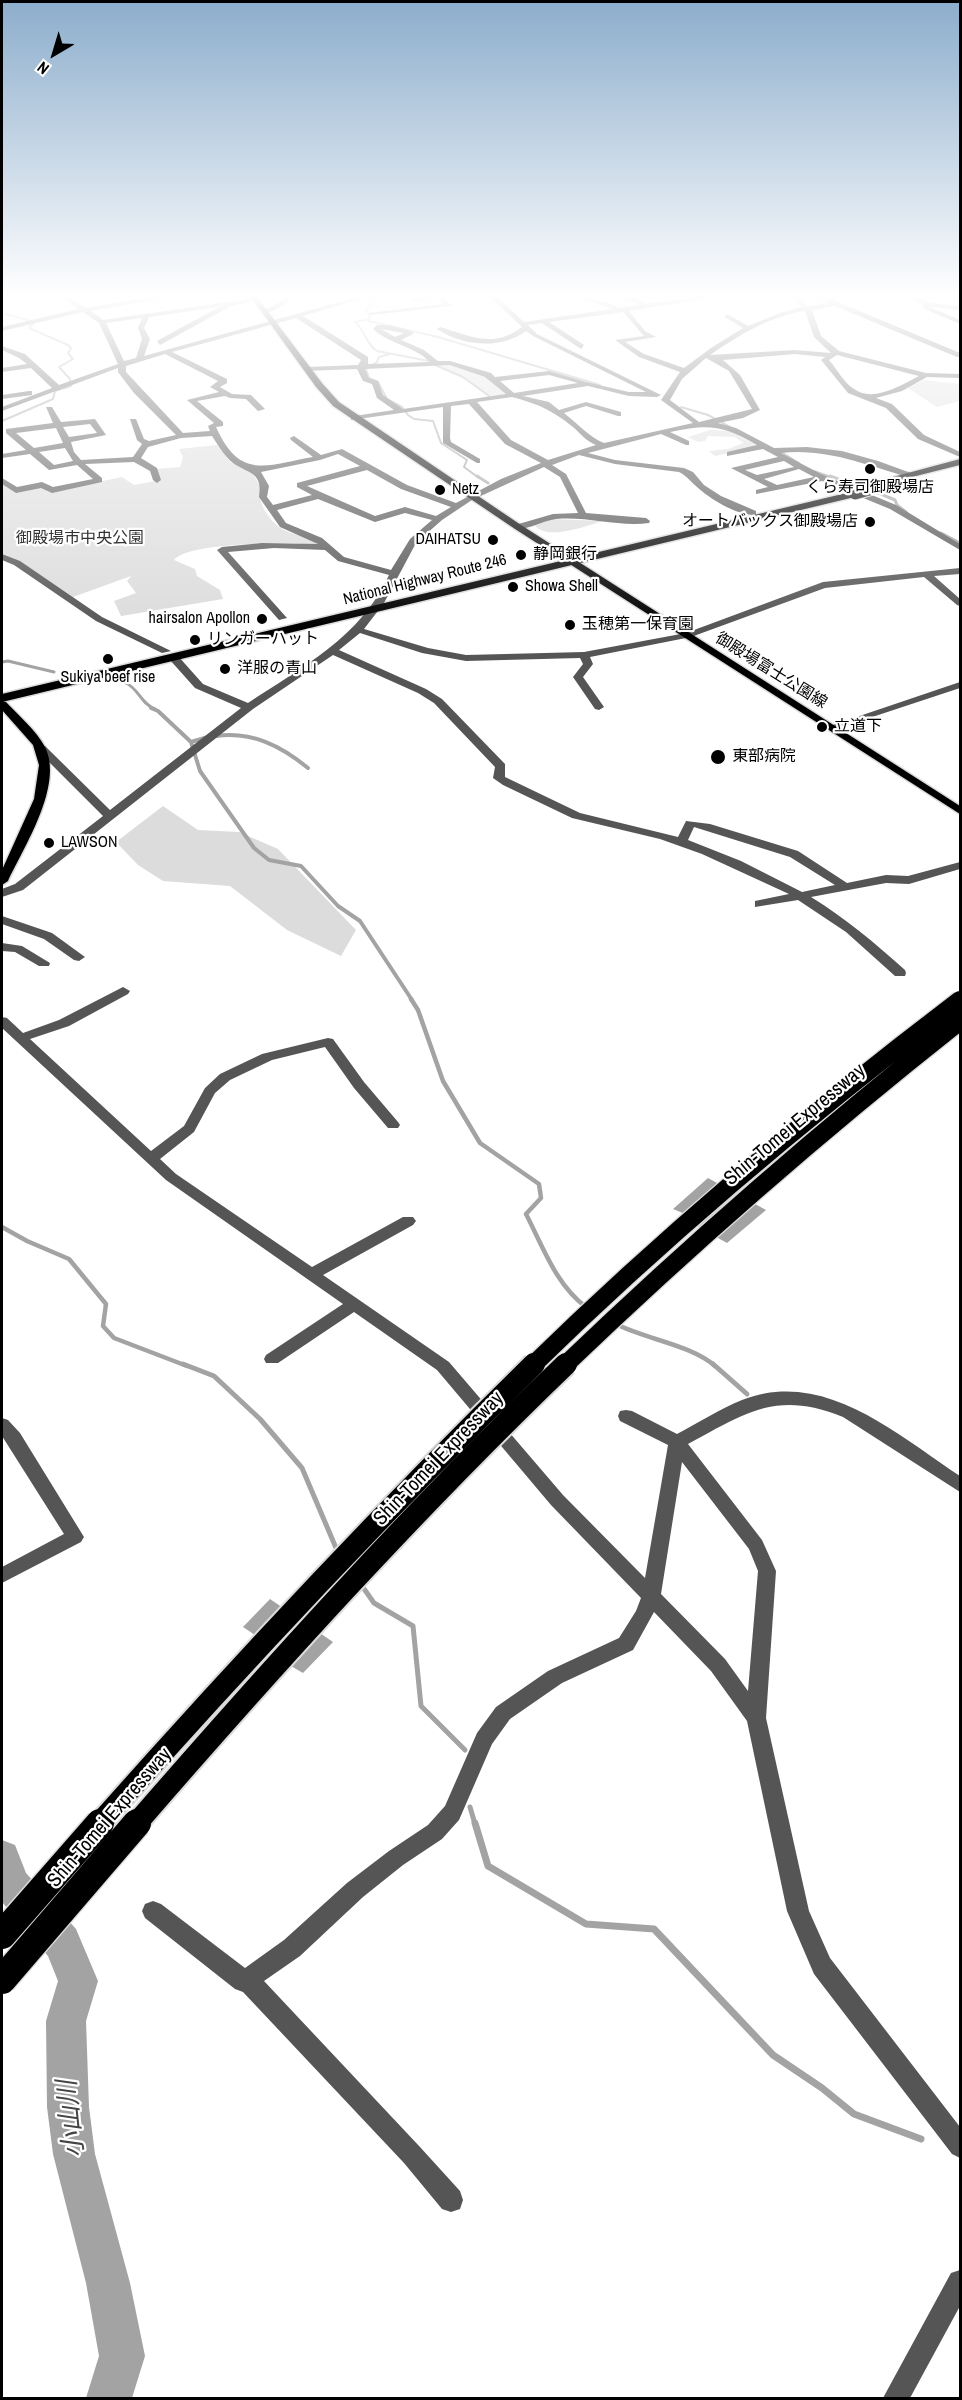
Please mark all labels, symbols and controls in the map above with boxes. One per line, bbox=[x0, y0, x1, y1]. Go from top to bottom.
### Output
north arrow bbox=[24, 24, 84, 84]
text: N bbox=[32, 57, 53, 80]
marker: くら寿司御殿場店 bbox=[863, 462, 877, 476]
place label: くら寿司御殿場店 bbox=[806, 478, 934, 498]
place label: Netz bbox=[452, 480, 479, 500]
marker: Netz bbox=[433, 483, 447, 497]
place label: オートバックス御殿場店 bbox=[682, 512, 858, 532]
marker: オートバックス御殿場店 bbox=[863, 515, 877, 529]
park label: 御殿場市中央公園 bbox=[16, 529, 144, 549]
place label: DAIHATSU bbox=[416, 530, 481, 550]
marker: DAIHATSU bbox=[486, 533, 500, 547]
place label: 静岡銀行 bbox=[533, 545, 597, 565]
marker: 静岡銀行 bbox=[514, 548, 528, 562]
street label: National Highway Route 246 bbox=[341, 550, 509, 610]
place label: Showa Shell bbox=[525, 577, 598, 597]
marker: Showa Shell bbox=[506, 580, 520, 594]
place label: hairsalon Apollon bbox=[149, 609, 250, 629]
marker: hairsalon Apollon bbox=[255, 612, 269, 626]
place label: 玉穂第一保育園 bbox=[582, 615, 694, 635]
marker: 玉穂第一保育園 bbox=[563, 618, 577, 632]
street label: 御殿場富士公園線 bbox=[712, 629, 830, 713]
place label: リンガーハット bbox=[207, 630, 319, 650]
marker: リンガーハット bbox=[188, 633, 202, 647]
marker: Sukiya beef rise bbox=[101, 652, 115, 666]
place label: 洋服の青山 bbox=[237, 659, 317, 679]
marker: 洋服の青山 bbox=[218, 662, 232, 676]
place label: Sukiya beef rise bbox=[61, 668, 155, 688]
place label: 立道下 bbox=[834, 717, 882, 737]
marker: 立道下 bbox=[815, 720, 829, 734]
place label: 東部病院 bbox=[732, 747, 796, 767]
marker: 東部病院 bbox=[709, 748, 727, 766]
place label: LAWSON bbox=[61, 833, 117, 853]
marker: LAWSON bbox=[42, 836, 56, 850]
street label: Shin-Tomei Expressway bbox=[720, 1059, 870, 1191]
street label: Shin-Tomei Expressway bbox=[369, 1387, 509, 1531]
street label: Shin-Tomei Expressway bbox=[43, 1743, 177, 1893]
water label: 小山川 bbox=[52, 2079, 92, 2159]

